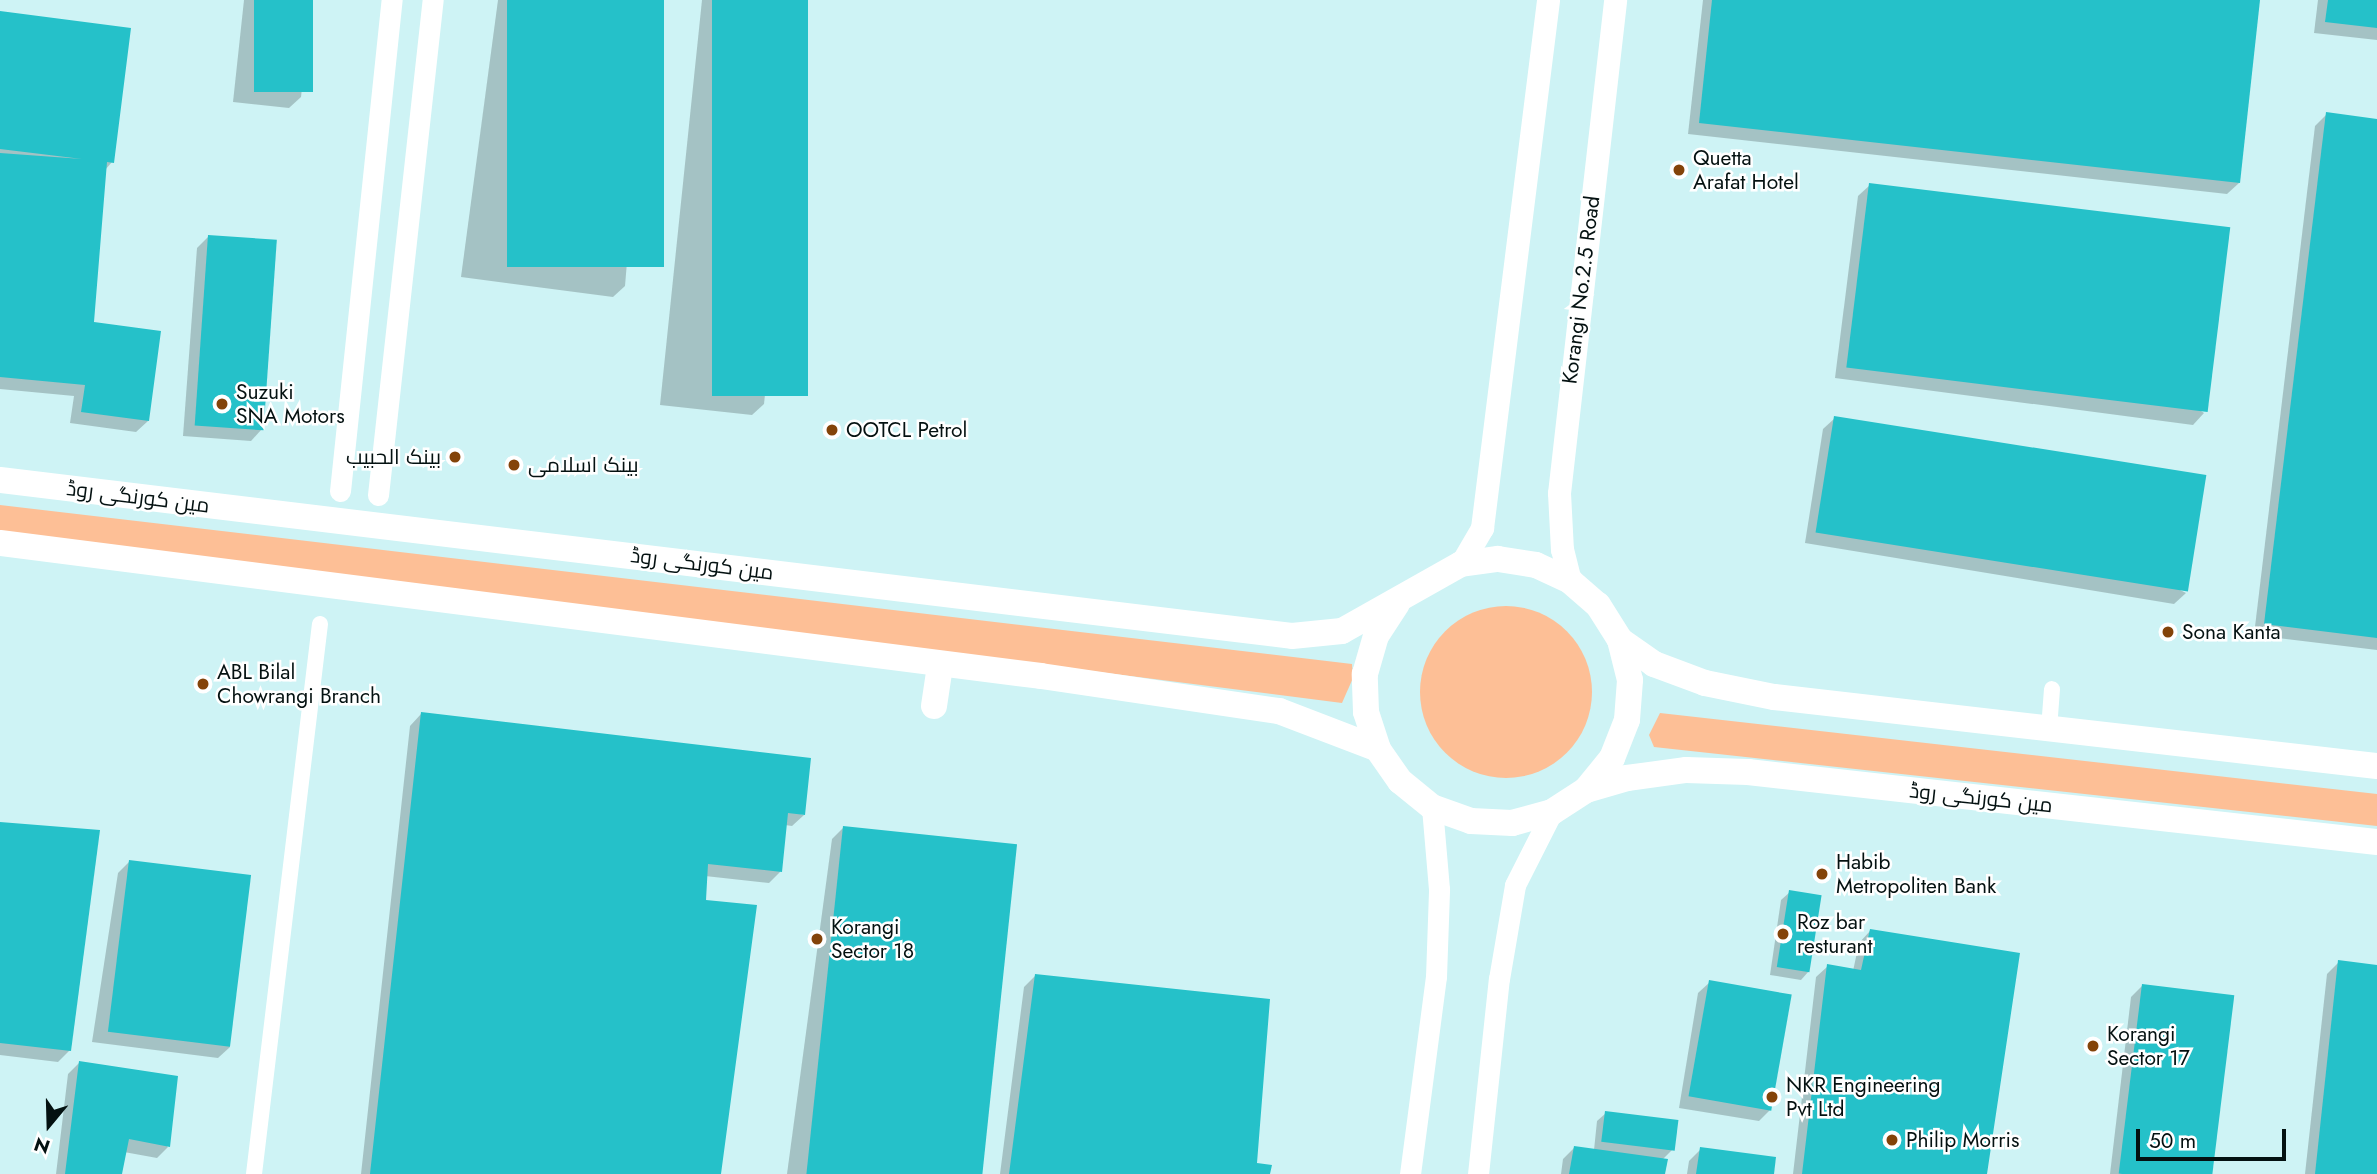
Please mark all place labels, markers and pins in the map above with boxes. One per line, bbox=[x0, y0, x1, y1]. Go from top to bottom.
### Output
place label: Quetta Arafat Hotel bbox=[1693, 145, 1799, 195]
marker: Quetta Arafat Hotel bbox=[1671, 162, 1687, 178]
place label: Suzuki SNA Motors bbox=[236, 379, 345, 429]
marker: Suzuki SNA Motors bbox=[214, 396, 230, 412]
place label: OOTCL Petrol bbox=[846, 417, 967, 443]
marker: OOTCL Petrol bbox=[824, 422, 840, 438]
place label: بينک الحبيب bbox=[346, 444, 441, 470]
marker: بينک الحبيب bbox=[447, 449, 463, 465]
place label: بینک اسلامی bbox=[528, 452, 639, 478]
marker: بینک اسلامی bbox=[506, 457, 522, 473]
place label: Sona Kanta bbox=[2182, 619, 2281, 645]
marker: Sona Kanta bbox=[2160, 624, 2176, 640]
place label: ABL Bilal Chowrangi Branch bbox=[217, 659, 381, 709]
marker: ABL Bilal Chowrangi Branch bbox=[195, 676, 211, 692]
place label: Habib Metropoliten Bank bbox=[1836, 849, 1996, 899]
marker: Habib Metropoliten Bank bbox=[1814, 866, 1830, 882]
place label: Roz bar resturant bbox=[1797, 909, 1873, 959]
place label: Korangi Sector 18 bbox=[831, 914, 914, 964]
marker: Roz bar resturant bbox=[1775, 926, 1791, 942]
marker: Korangi Sector 18 bbox=[809, 931, 825, 947]
place label: Korangi Sector 17 bbox=[2107, 1021, 2190, 1071]
marker: Korangi Sector 17 bbox=[2085, 1038, 2101, 1054]
place label: NKR Engineering Pvt Ltd bbox=[1786, 1072, 1941, 1122]
marker: NKR Engineering Pvt Ltd bbox=[1764, 1089, 1780, 1105]
place label: Philip Morris bbox=[1906, 1127, 2019, 1153]
marker: Philip Morris bbox=[1884, 1132, 1900, 1148]

